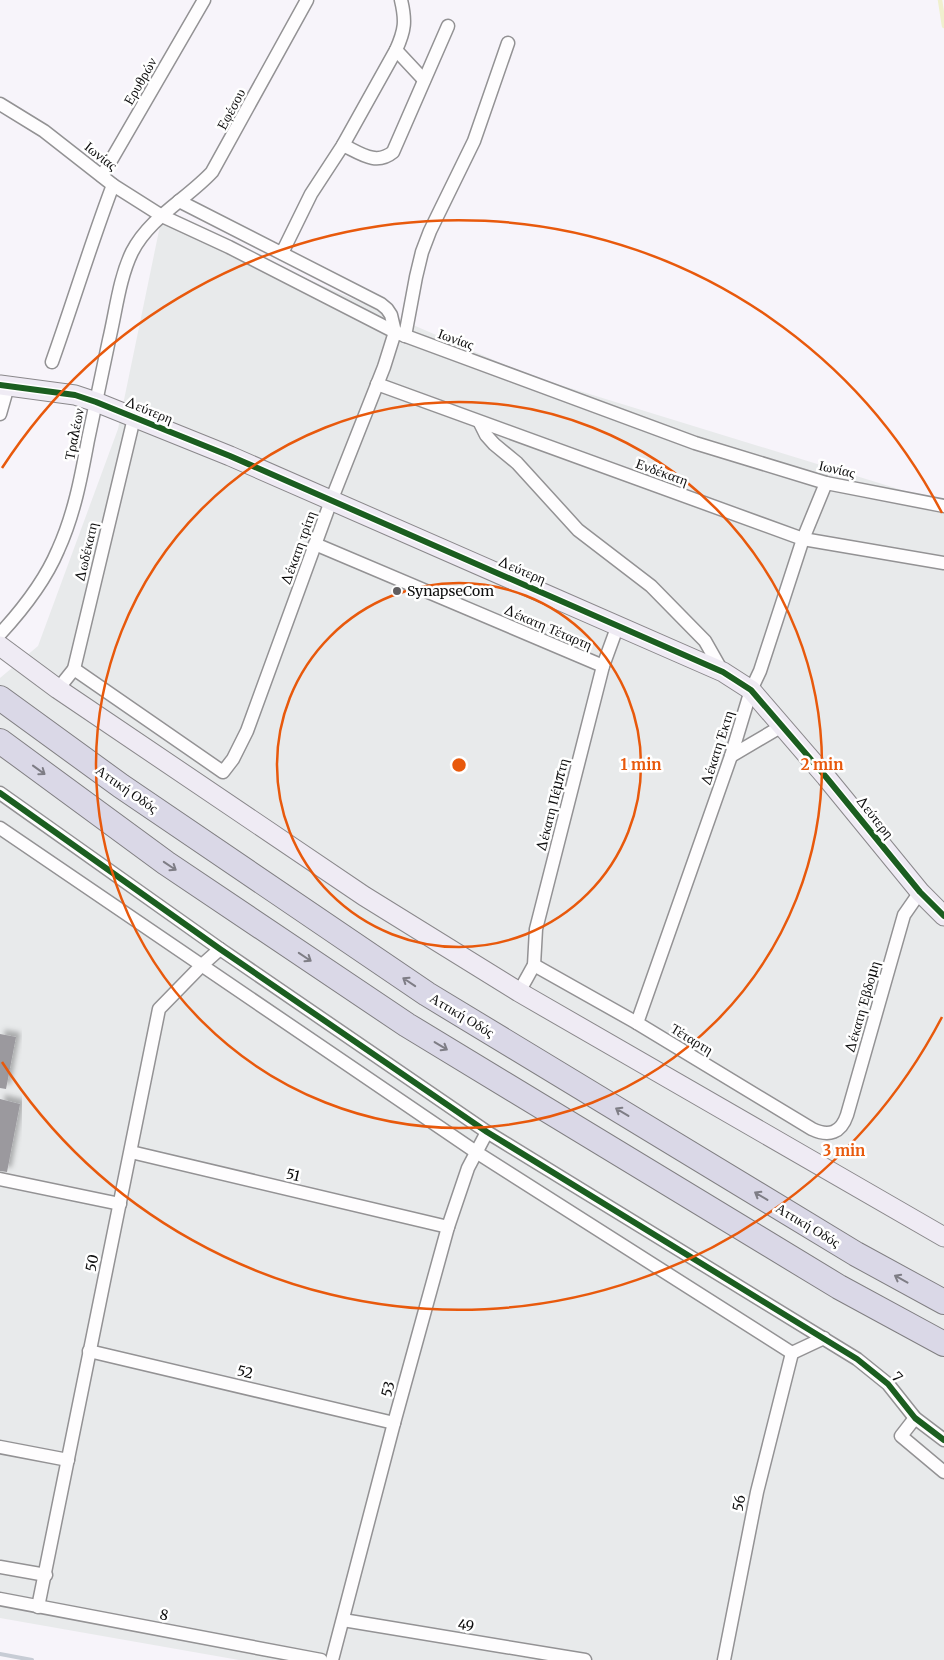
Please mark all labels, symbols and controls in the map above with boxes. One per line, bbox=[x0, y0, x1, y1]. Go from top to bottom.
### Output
street label: Ερυθρών bbox=[119, 54, 161, 108]
street label: Εφέσου bbox=[213, 85, 249, 133]
street label: Ιωνίας bbox=[81, 138, 121, 175]
street label: Ιωνίας bbox=[436, 324, 477, 354]
street label: Δεύτερη bbox=[122, 392, 176, 428]
street label: Τραλέων bbox=[60, 407, 88, 461]
street label: Ενδέκατη bbox=[633, 454, 691, 490]
street label: Ιωνίας bbox=[817, 456, 857, 482]
street label: Δέκατη τρίτη bbox=[276, 508, 320, 588]
street label: Δωδέκατη bbox=[70, 520, 102, 584]
street label: Δεύτερη bbox=[495, 552, 549, 588]
place label: SynapseCom bbox=[407, 582, 494, 600]
marker: SynapseCom bbox=[391, 585, 403, 597]
street label: Δέκατη Τέταρτη bbox=[501, 600, 595, 654]
street label: Δέκατη Έκτη bbox=[696, 708, 738, 788]
text: 1 min bbox=[621, 755, 661, 774]
text: 2 min bbox=[801, 755, 843, 774]
centre of rings bbox=[450, 756, 468, 774]
street label: Δέκατη Πέμπτη bbox=[532, 756, 572, 854]
street label: Αττική Οδός bbox=[92, 761, 162, 817]
one-way arrow bbox=[32, 765, 46, 775]
street label: Δεύτερη bbox=[852, 792, 898, 842]
one-way arrow bbox=[163, 861, 177, 871]
one-way arrow bbox=[298, 952, 312, 962]
street label: Δέκατη Έβδομη bbox=[840, 959, 884, 1055]
one-way arrow bbox=[402, 977, 416, 987]
street label: Αττική Οδός bbox=[426, 989, 498, 1042]
street label: Τέταρτη bbox=[667, 1019, 717, 1059]
one-way arrow bbox=[434, 1041, 448, 1051]
one-way arrow bbox=[616, 1107, 630, 1117]
text: 3 min bbox=[823, 1141, 865, 1160]
street label: 51 bbox=[284, 1165, 302, 1185]
one-way arrow bbox=[755, 1191, 769, 1201]
street label: Αττική Οδός bbox=[772, 1199, 844, 1252]
street label: 50 bbox=[81, 1253, 103, 1273]
one-way arrow bbox=[895, 1273, 909, 1283]
street label: 52 bbox=[235, 1361, 255, 1383]
street label: 7 bbox=[888, 1368, 906, 1386]
street label: 53 bbox=[377, 1379, 399, 1399]
street label: 56 bbox=[729, 1493, 749, 1513]
street label: 8 bbox=[158, 1605, 170, 1625]
street label: 49 bbox=[457, 1615, 475, 1635]

